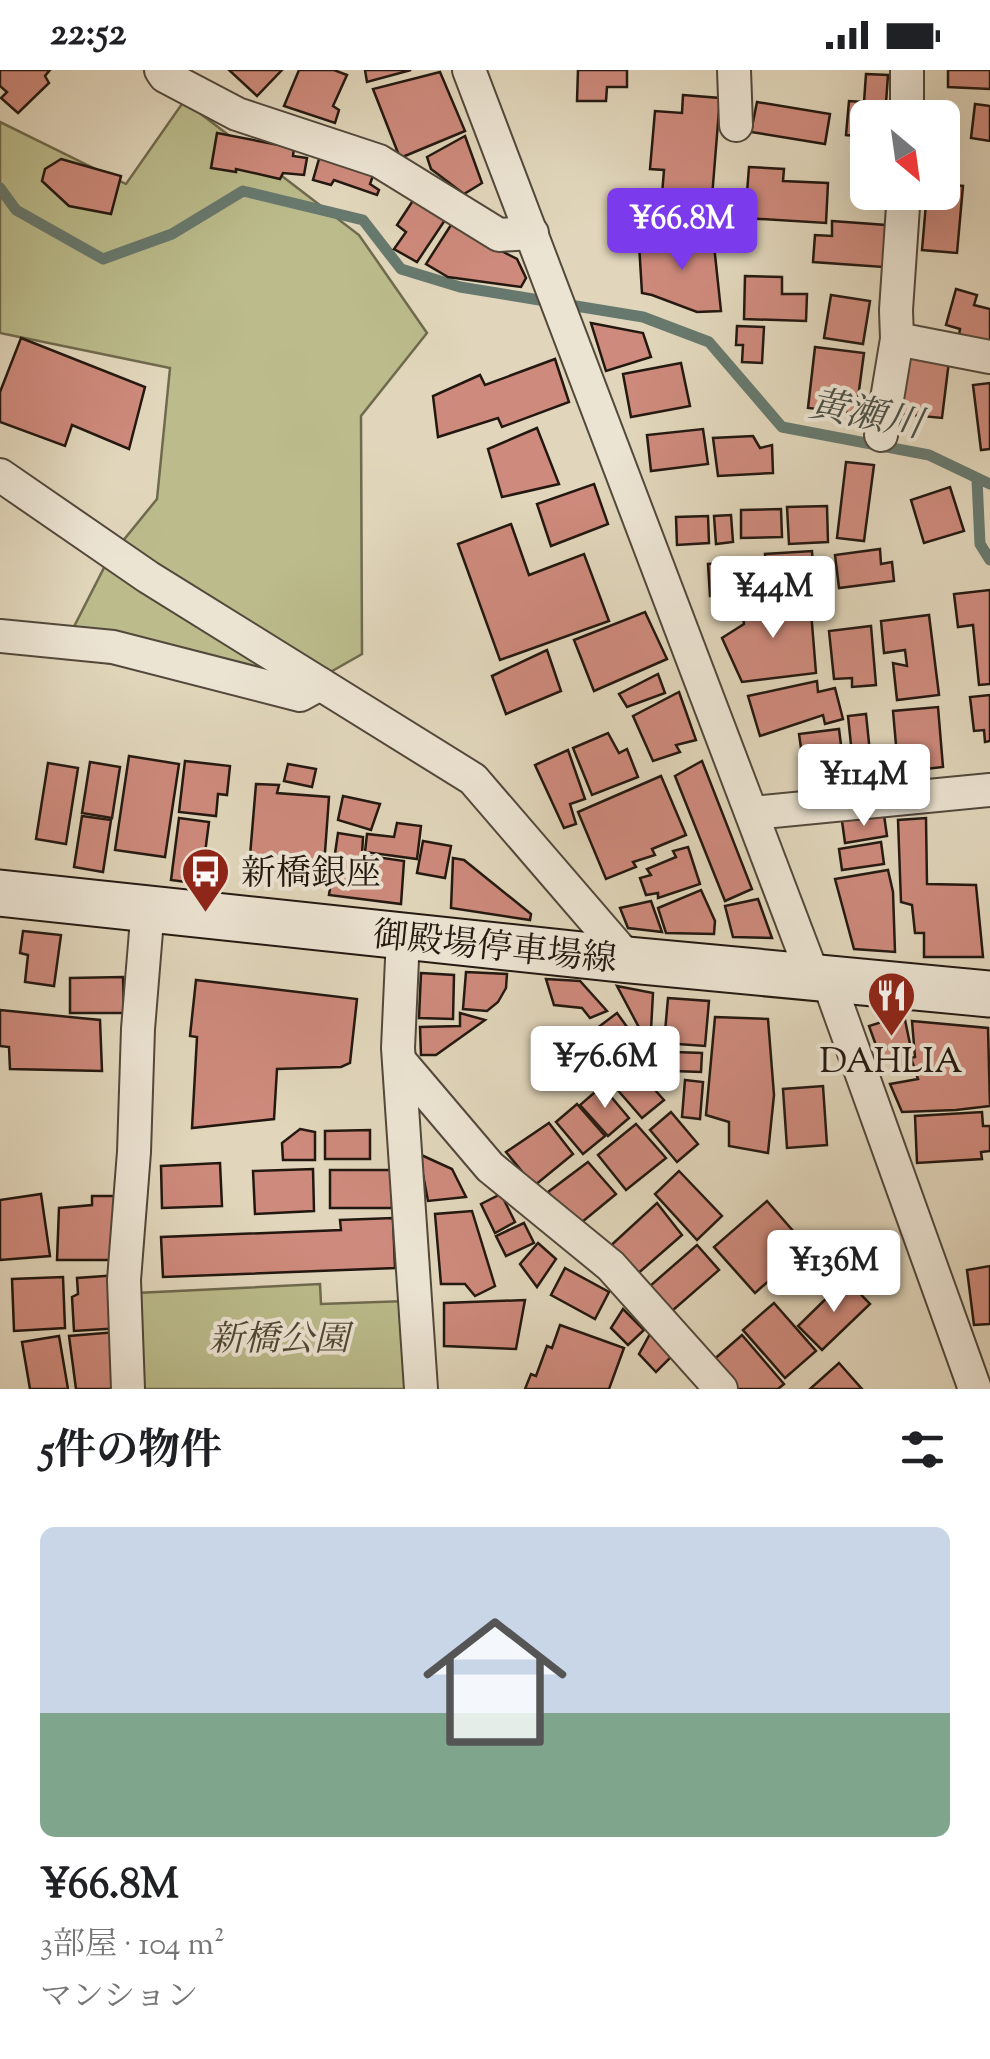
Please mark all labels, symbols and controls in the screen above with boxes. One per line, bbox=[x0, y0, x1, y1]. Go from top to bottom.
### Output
text: 22:52 bbox=[50, 8, 126, 62]
north arrow bbox=[850, 100, 960, 210]
map controls bbox=[850, 100, 960, 210]
pin: ¥66.8M bbox=[601, 188, 763, 273]
text: ¥66.8M bbox=[629, 197, 735, 243]
water label: 黄瀬川 bbox=[804, 380, 930, 455]
pin: ¥44M bbox=[714, 556, 832, 641]
text: ¥44M bbox=[733, 565, 813, 611]
pin: ¥114M bbox=[794, 744, 934, 829]
text: ¥114M bbox=[820, 753, 908, 799]
bus stop icon: 新橋銀座 bbox=[180, 846, 232, 914]
place label: 新橋銀座 bbox=[241, 850, 381, 901]
street label: 御殿場停車場線 bbox=[370, 911, 619, 988]
restaurant icon: DAHLIA bbox=[865, 970, 917, 1038]
pin: ¥76.6M bbox=[524, 1026, 686, 1111]
text: ¥76.6M bbox=[553, 1035, 657, 1081]
place label: DAHLIA bbox=[819, 1038, 963, 1089]
pin: ¥136M bbox=[764, 1230, 904, 1315]
text: ¥136M bbox=[789, 1239, 879, 1285]
park label: 新橋公園 bbox=[209, 1316, 354, 1367]
icon: filters bbox=[895, 1422, 950, 1477]
text: 5件の物件 bbox=[40, 1423, 222, 1483]
icon: home bbox=[405, 1592, 585, 1772]
text: ¥66.8M bbox=[40, 1857, 179, 1917]
text: 3部屋 · 104 m² bbox=[40, 1923, 225, 1969]
text: マンション bbox=[40, 1975, 199, 2021]

